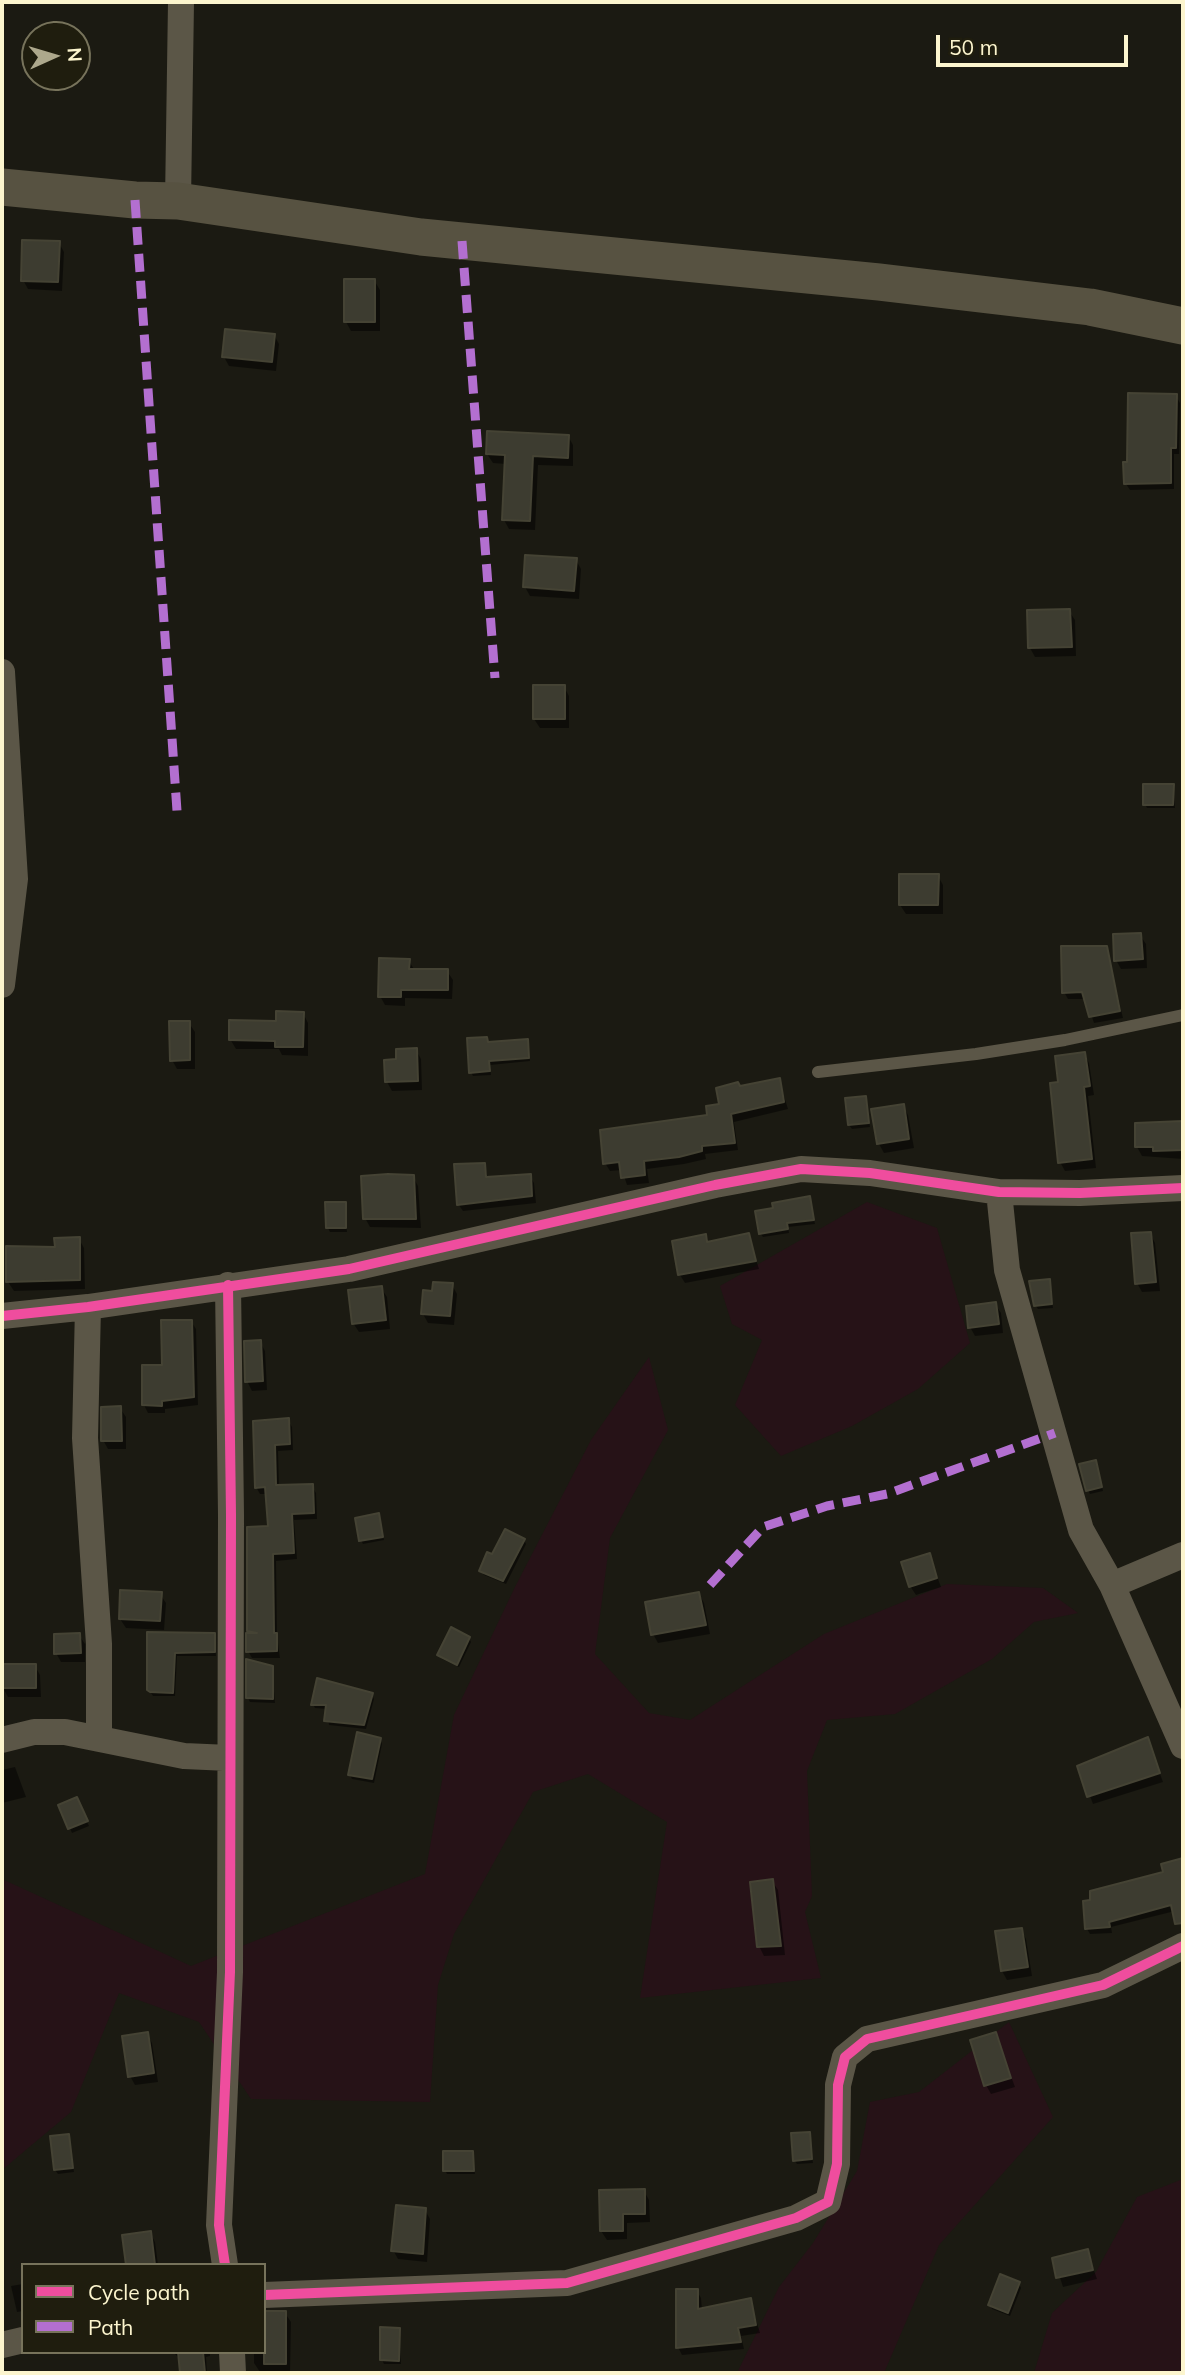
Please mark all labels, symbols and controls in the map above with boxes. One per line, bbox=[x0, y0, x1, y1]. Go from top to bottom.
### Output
north arrow bbox=[21, 21, 91, 91]
scale bar bbox=[940, 21, 1132, 65]
text: 50 m bbox=[949, 34, 998, 60]
text: N bbox=[62, 47, 87, 63]
legend bbox=[21, 2263, 266, 2354]
text: Cycle path bbox=[88, 2279, 190, 2305]
text: Path bbox=[88, 2314, 133, 2340]

